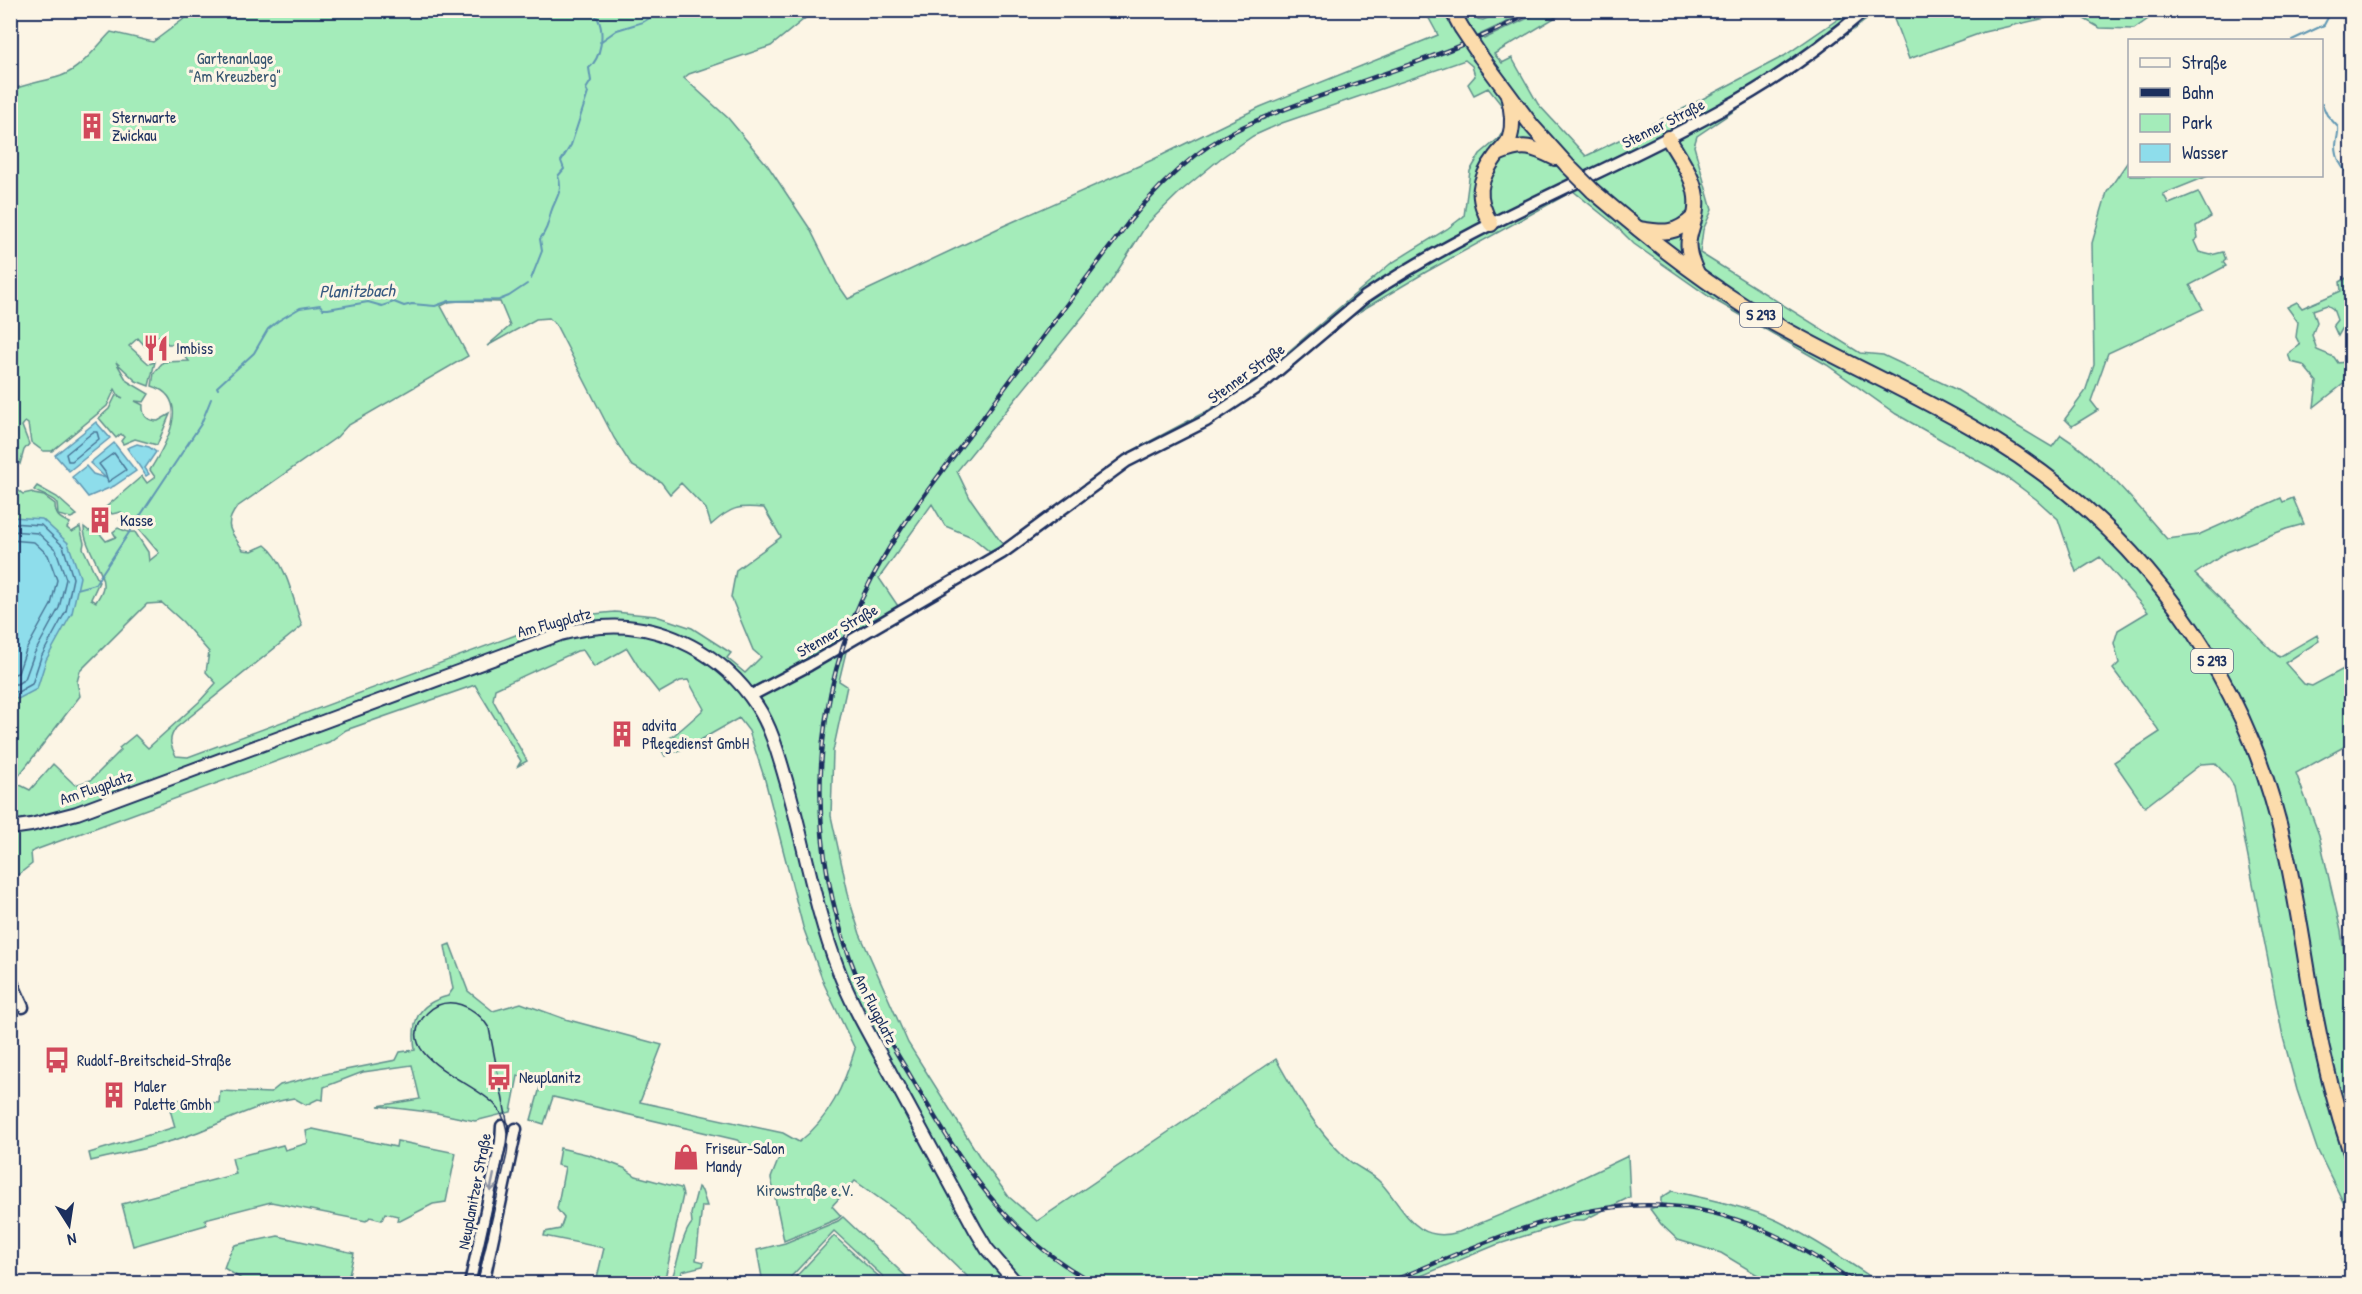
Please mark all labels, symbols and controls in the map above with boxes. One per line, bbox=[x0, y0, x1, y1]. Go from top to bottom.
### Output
legend bbox=[2128, 39, 2323, 177]
park label: Gartenanlage "Am Kreuzberg" bbox=[189, 47, 281, 87]
text: Straße bbox=[2182, 50, 2227, 75]
text: Bahn bbox=[2182, 80, 2214, 105]
street label: Stenner Straße bbox=[1618, 92, 1709, 153]
place label: Sternwarte Zwickau bbox=[112, 106, 177, 146]
text: Park bbox=[2182, 110, 2213, 135]
building icon: Sternwarte Zwickau bbox=[77, 111, 107, 141]
text: Wasser bbox=[2182, 140, 2228, 165]
water label: Planitzbach bbox=[319, 277, 396, 304]
road number: S 293 bbox=[1740, 303, 1782, 327]
restaurant icon: Imbiss bbox=[141, 333, 171, 363]
place label: Imbiss bbox=[176, 337, 213, 359]
street label: Stenner Straße bbox=[1203, 337, 1289, 408]
building icon: Kasse bbox=[85, 505, 115, 535]
place label: Kasse bbox=[120, 509, 154, 531]
street label: Stenner Straße bbox=[793, 598, 882, 662]
street label: Am Flugplatz bbox=[515, 602, 594, 642]
road number: S 293 bbox=[2191, 649, 2233, 673]
place label: advita Pflegedienst GmbH bbox=[642, 714, 749, 754]
building icon: advita Pflegedienst GmbH bbox=[607, 719, 637, 749]
street label: Am Flugplatz bbox=[57, 764, 136, 810]
street label: Am Flugplatz bbox=[849, 970, 903, 1048]
bus stop icon: Rudolf-Breitscheid-Straße bbox=[42, 1045, 72, 1075]
place label: Rudolf-Breitscheid-Straße bbox=[77, 1049, 232, 1071]
bus stop icon: Neuplanitz bbox=[484, 1062, 514, 1092]
place label: Neuplanitz bbox=[519, 1066, 581, 1088]
place label: Maler Palette Gmbh bbox=[134, 1075, 212, 1115]
building icon: Maler Palette Gmbh bbox=[99, 1080, 129, 1110]
street label: Neuplanitzer Straße bbox=[452, 1130, 496, 1251]
place label: Friseur-Salon Mandy bbox=[705, 1137, 785, 1177]
shop icon: Friseur-Salon Mandy bbox=[671, 1142, 701, 1172]
one-way arrow bbox=[486, 1173, 497, 1193]
park label: Kirowstraße e.V. bbox=[757, 1179, 853, 1201]
north arrow bbox=[39, 1195, 99, 1255]
text: N bbox=[65, 1228, 79, 1251]

